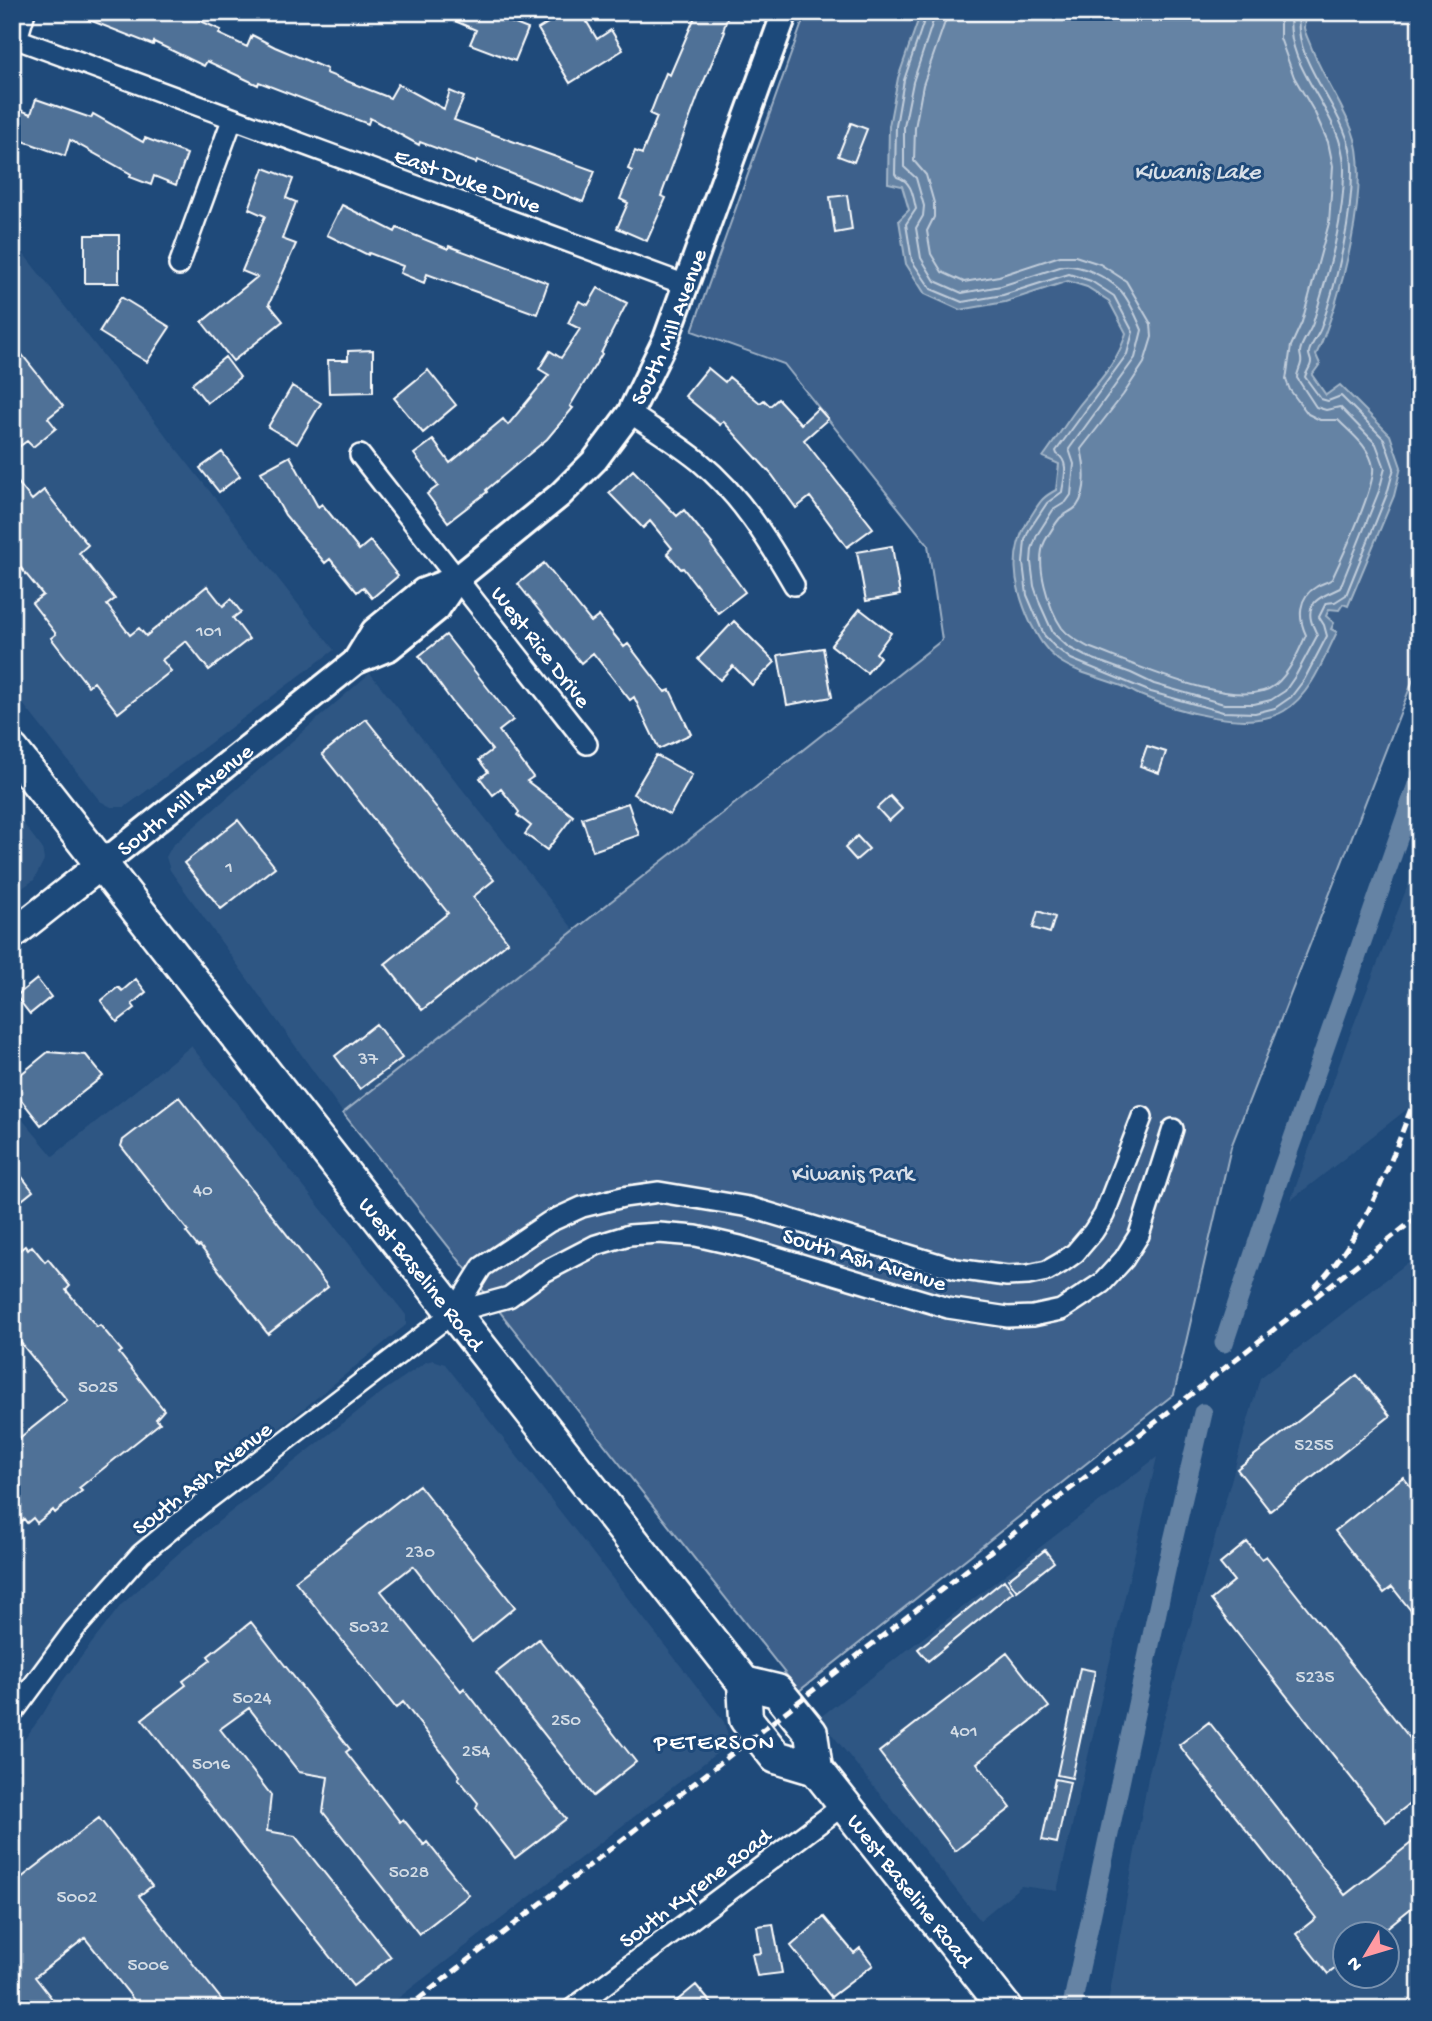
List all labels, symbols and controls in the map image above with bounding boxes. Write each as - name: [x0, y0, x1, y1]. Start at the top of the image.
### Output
- street label: East Duke Drive: [390, 143, 545, 222]
- water label: Kiwanis Lake: [1134, 159, 1262, 188]
- street label: South Mill Avenue: [626, 245, 715, 410]
- street label: West Rice Drive: [483, 582, 596, 715]
- house number: 101: [195, 621, 222, 644]
- street label: South Mill Avenue: [113, 738, 261, 864]
- house number: 1: [224, 857, 233, 880]
- house number: 37: [357, 1049, 379, 1072]
- park label: Kiwanis Park: [792, 1162, 917, 1189]
- house number: 40: [193, 1180, 213, 1203]
- street label: West Baseline Road: [351, 1193, 489, 1359]
- street label: South Ash Avenue: [779, 1224, 950, 1299]
- house number: 5025: [78, 1377, 118, 1400]
- street label: South Ash Avenue: [128, 1416, 279, 1543]
- house number: 5255: [1294, 1435, 1334, 1458]
- house number: 230: [405, 1542, 435, 1565]
- house number: 5032: [349, 1617, 389, 1640]
- house number: 5235: [1295, 1667, 1335, 1690]
- house number: 5024: [232, 1688, 272, 1711]
- house number: 250: [551, 1710, 581, 1733]
- house number: 401: [950, 1721, 978, 1744]
- district label: PETERSON: [653, 1730, 776, 1759]
- house number: 254: [462, 1741, 490, 1764]
- house number: 5016: [192, 1754, 230, 1777]
- street label: West Baseline Road: [840, 1809, 979, 1975]
- street label: South Kyrene Road: [615, 1823, 779, 1956]
- house number: 5028: [389, 1862, 429, 1885]
- house number: 5002: [57, 1887, 97, 1910]
- north arrow: [1330, 1920, 1400, 1990]
- text: N: [1342, 1951, 1368, 1975]
- house number: 5006: [127, 1955, 169, 1978]

